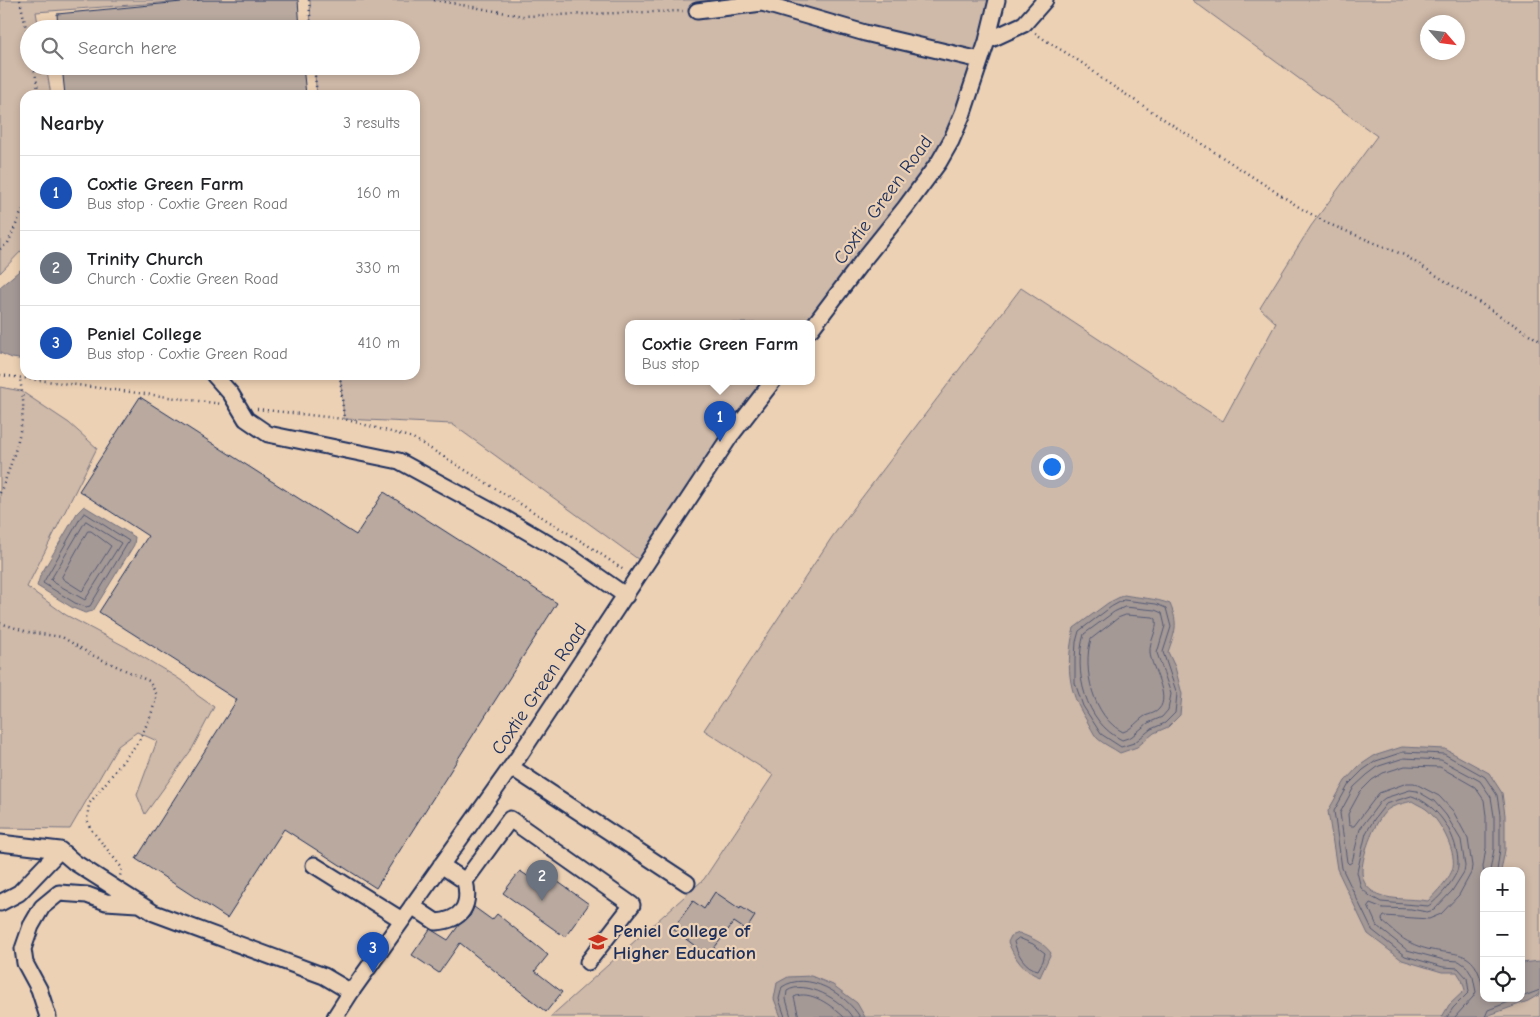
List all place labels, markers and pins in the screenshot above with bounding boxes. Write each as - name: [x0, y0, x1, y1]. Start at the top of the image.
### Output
- pin: 1: [704, 401, 736, 442]
- pin: 2: [526, 860, 558, 901]
- place label: Peniel College of Higher Education: [613, 920, 756, 964]
- school or university icon: Peniel College of Higher Education: [587, 931, 609, 953]
- pin: 3: [357, 932, 389, 973]

